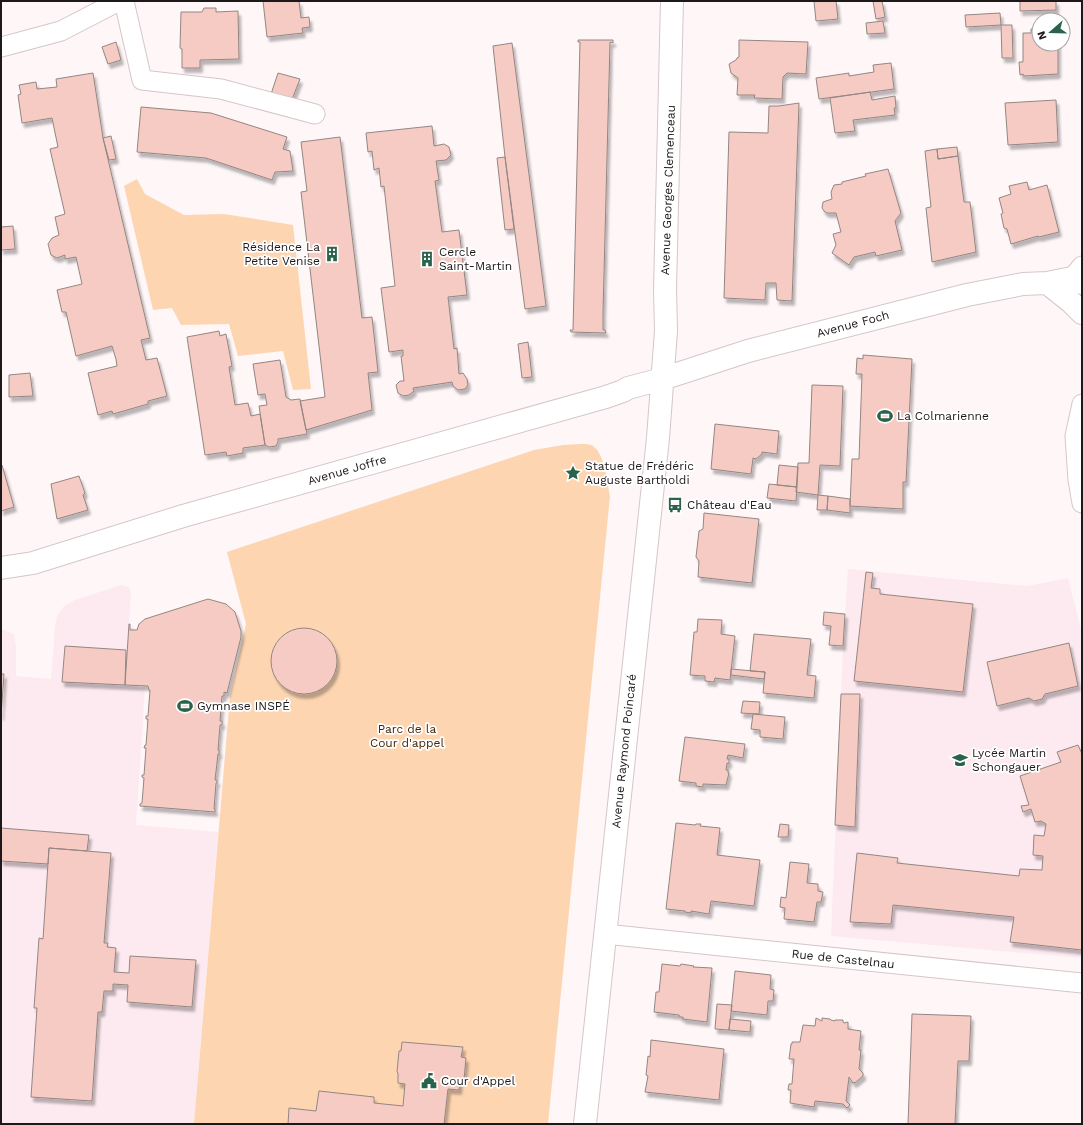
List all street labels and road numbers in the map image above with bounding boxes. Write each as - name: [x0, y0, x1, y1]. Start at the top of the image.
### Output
- street label: Avenue Georges Clemenceau: [658, 105, 678, 275]
- street label: Avenue Foch: [815, 308, 891, 340]
- street label: Avenue Joffre: [306, 452, 388, 488]
- street label: Avenue Raymond Poincaré: [609, 673, 639, 829]
- street label: Rue de Castelnau: [791, 947, 895, 971]

